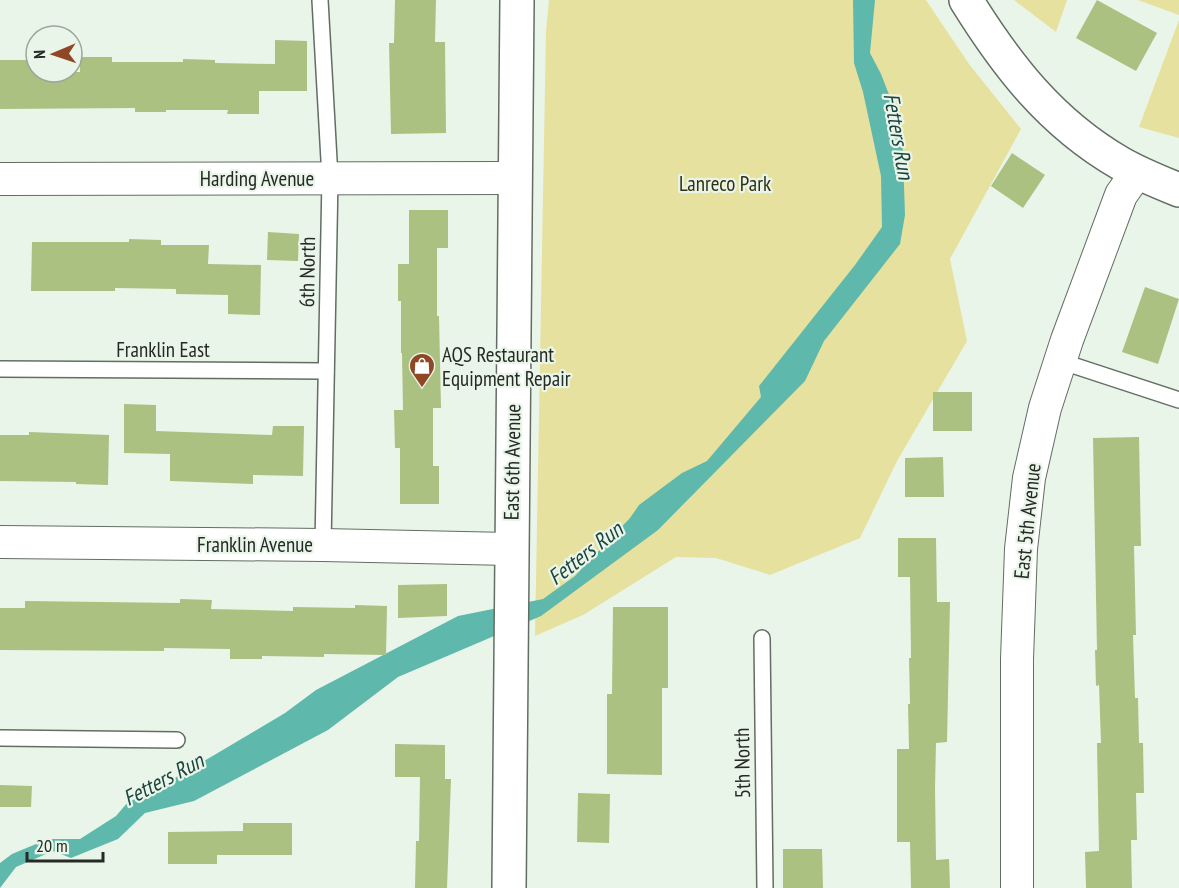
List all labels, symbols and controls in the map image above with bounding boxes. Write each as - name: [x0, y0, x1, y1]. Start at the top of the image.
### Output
- north arrow: [24, 24, 84, 84]
- text: N: [29, 50, 49, 59]
- water label: Fetters Run: [878, 91, 921, 183]
- street label: Harding Avenue: [200, 165, 314, 192]
- park label: Lanreco Park: [679, 170, 771, 197]
- street label: 6th North: [293, 236, 321, 308]
- street label: Franklin East: [116, 336, 210, 363]
- place label: AQS Restaurant Equipment Repair: [442, 341, 571, 392]
- shop icon: AQS Restaurant Equipment Repair: [407, 351, 437, 389]
- street label: East 6th Avenue: [497, 404, 527, 520]
- street label: East 5th Avenue: [1008, 462, 1046, 580]
- water label: Fetters Run: [542, 514, 629, 591]
- street label: Franklin Avenue: [197, 531, 313, 558]
- street label: 5th North: [728, 727, 756, 799]
- water label: Fetters Run: [118, 746, 209, 812]
- scale bar: [27, 825, 104, 863]
- text: 20 m: [36, 834, 68, 857]

